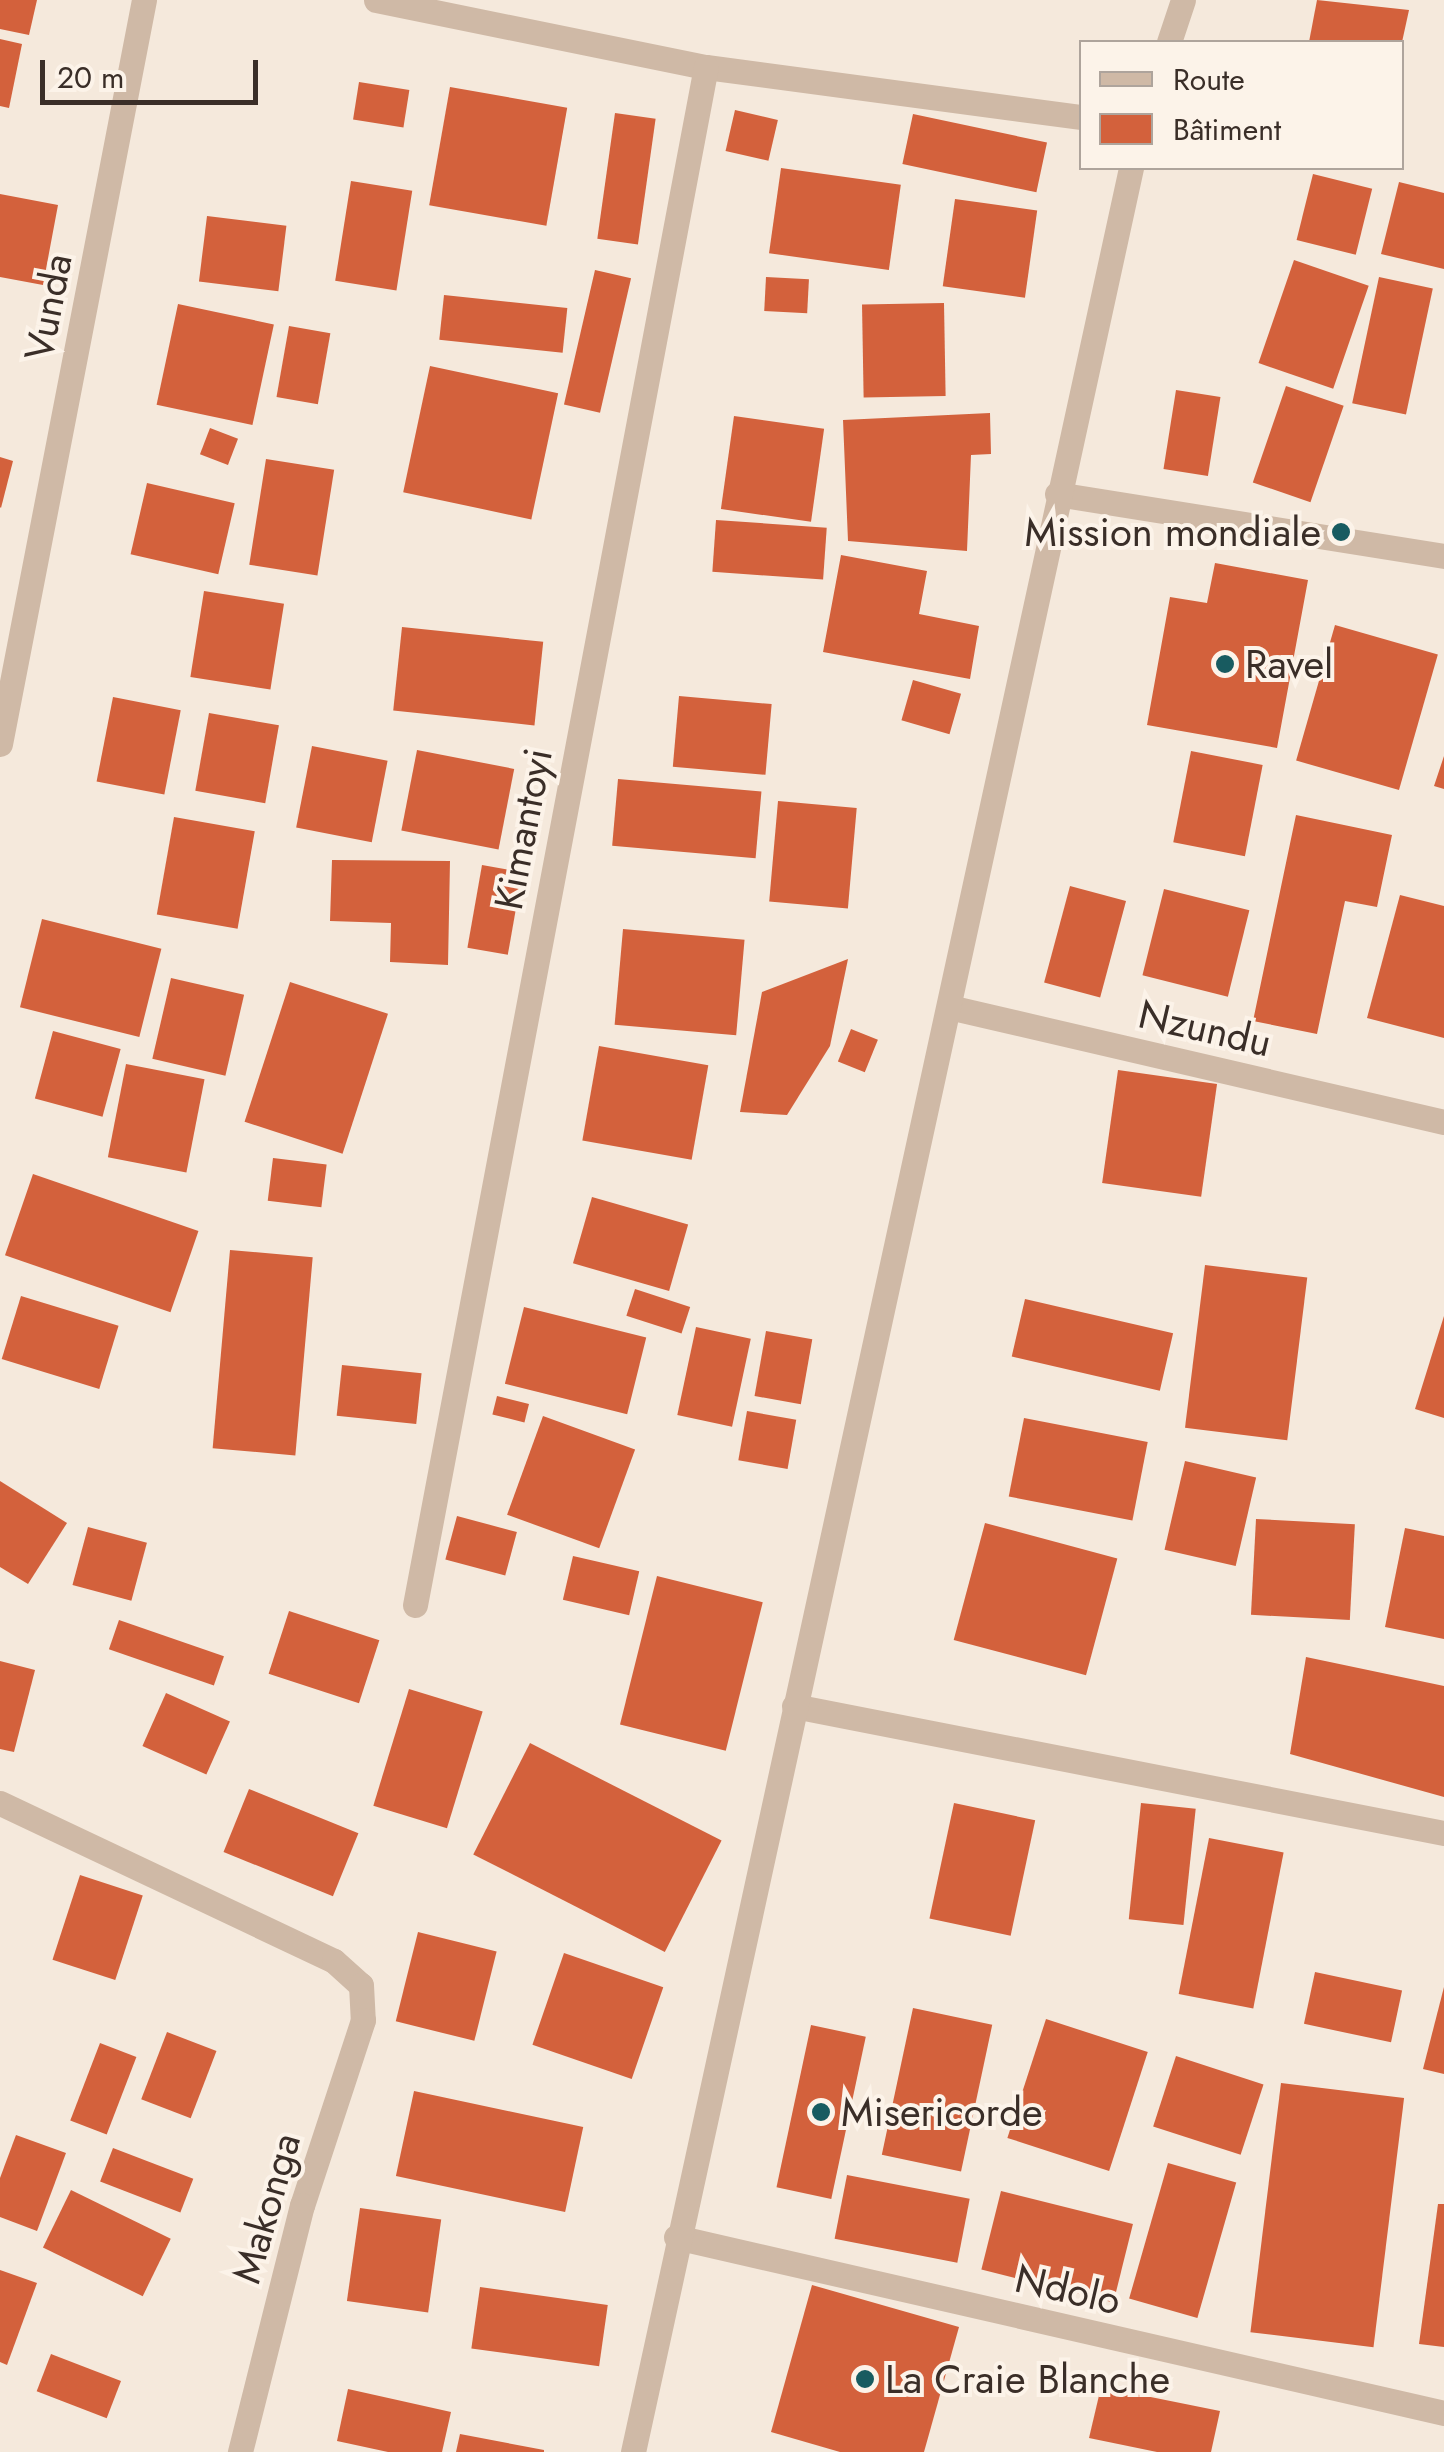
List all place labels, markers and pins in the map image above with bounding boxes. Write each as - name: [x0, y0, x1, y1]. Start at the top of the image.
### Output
- place label: Mission mondiale: [1024, 508, 1321, 556]
- marker: Mission mondiale: [1330, 521, 1352, 543]
- place label: Ravel: [1245, 640, 1333, 688]
- marker: Ravel: [1214, 653, 1236, 675]
- place label: Misericorde: [841, 2088, 1043, 2136]
- marker: Misericorde: [810, 2101, 832, 2123]
- place label: La Craie Blanche: [885, 2355, 1170, 2403]
- marker: La Craie Blanche: [854, 2368, 876, 2390]

